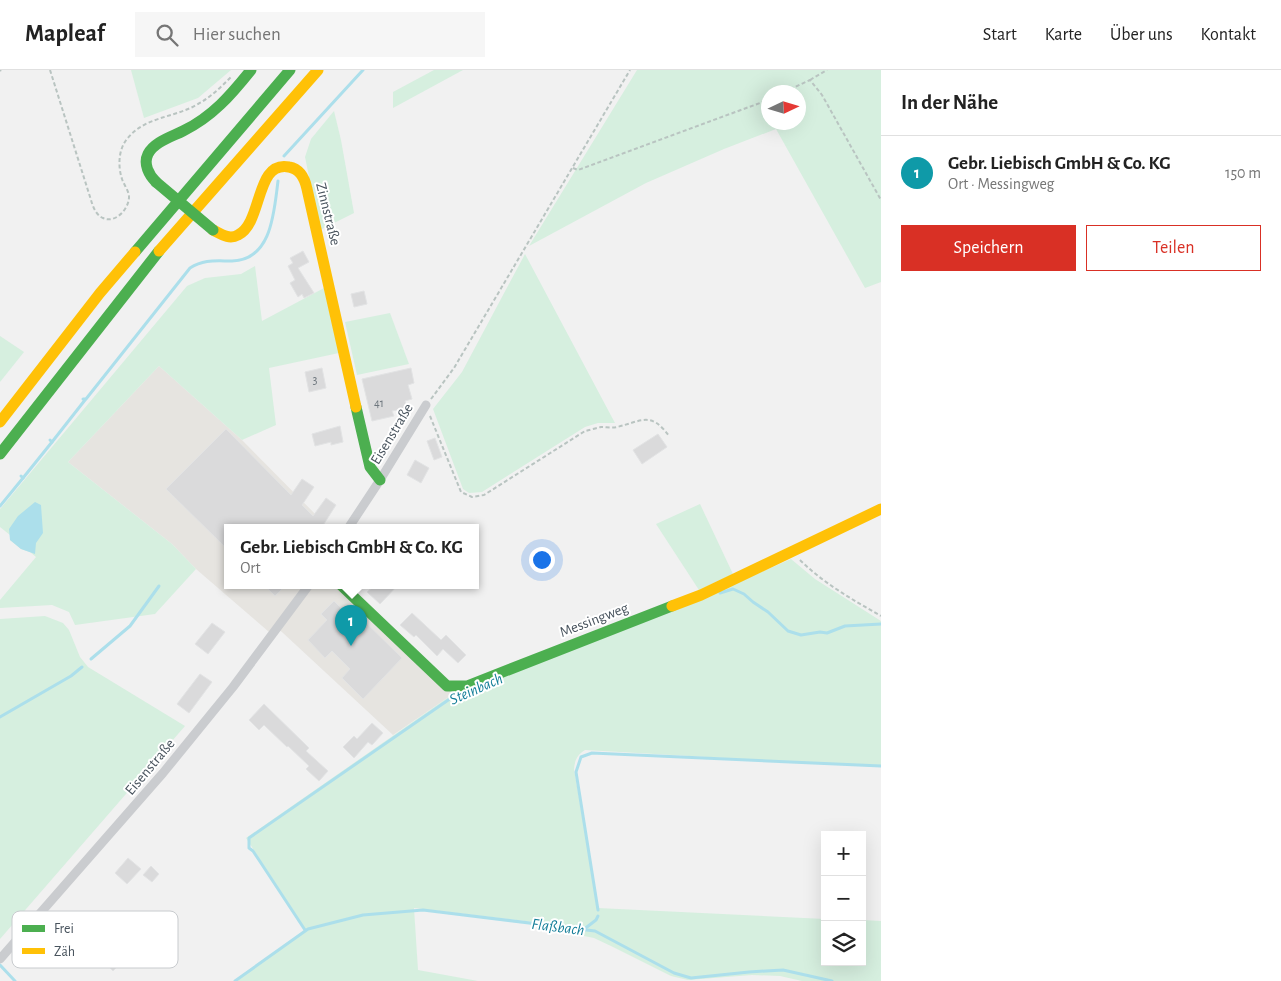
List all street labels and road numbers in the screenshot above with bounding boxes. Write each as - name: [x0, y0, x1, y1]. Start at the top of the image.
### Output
- street label: Zinnstraße: [313, 181, 343, 247]
- street label: Eisenstraße: [368, 401, 416, 467]
- street label: Messingweg: [558, 600, 631, 640]
- street label: Eisenstraße: [122, 736, 178, 798]

